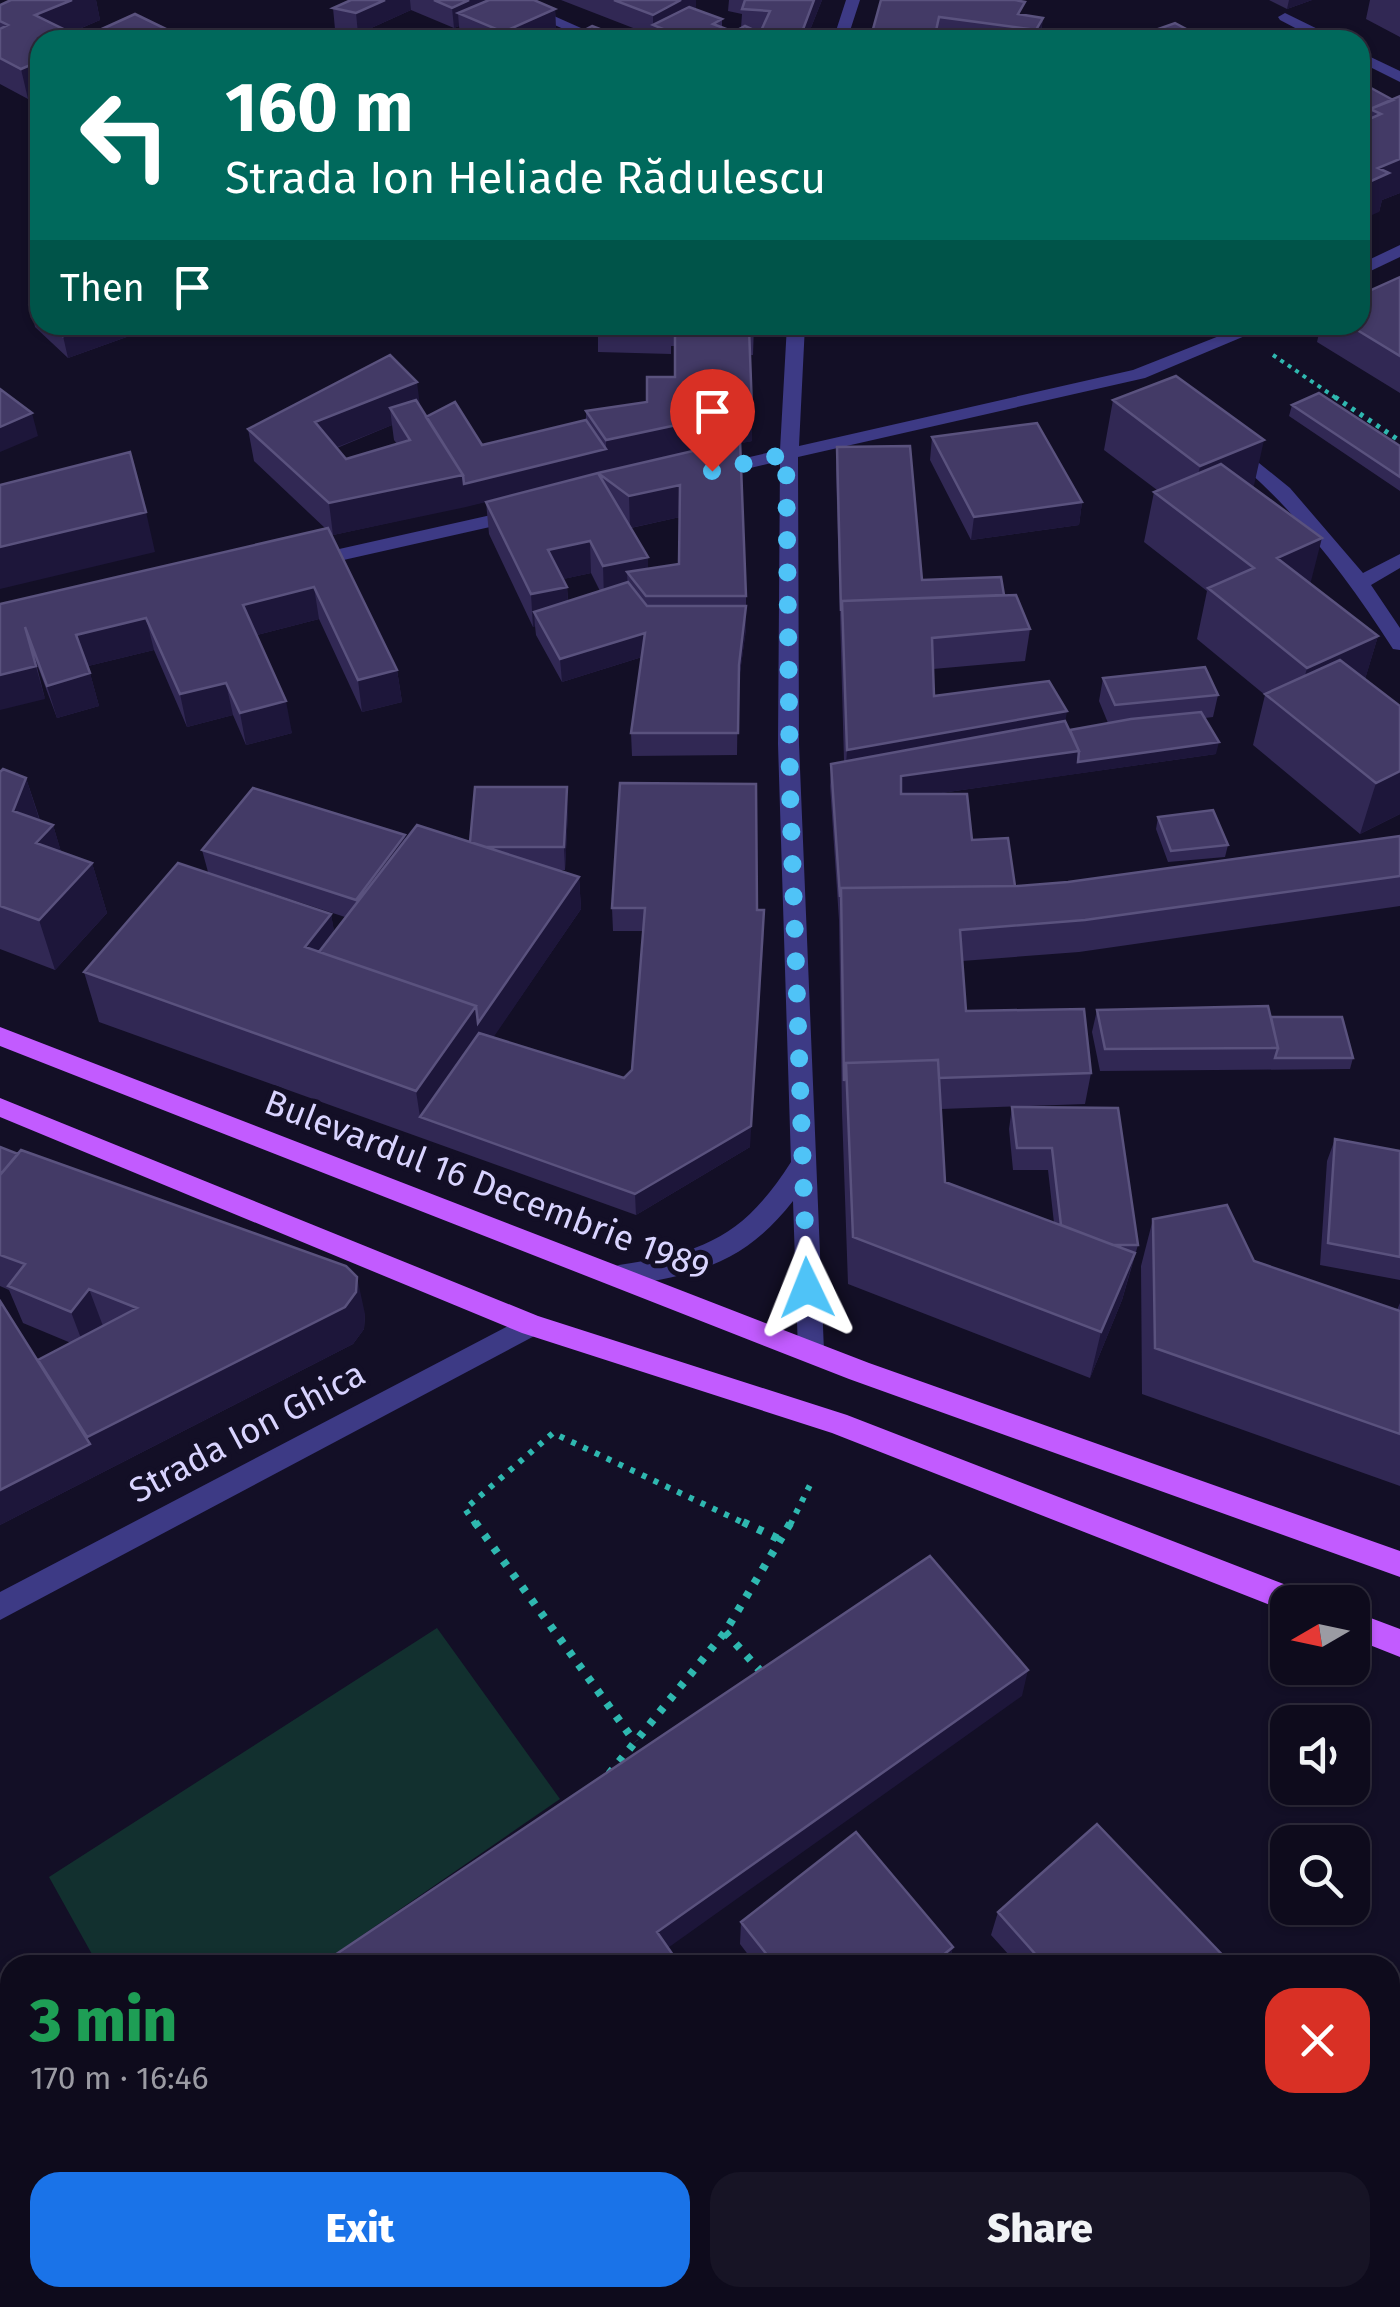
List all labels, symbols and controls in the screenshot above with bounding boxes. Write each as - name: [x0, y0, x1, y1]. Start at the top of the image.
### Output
- text: 160 m: [225, 66, 414, 150]
- icon: left: [60, 70, 190, 200]
- text: Strada Ion Heliade Rădulescu: [225, 151, 826, 205]
- icon: arrive: [165, 260, 220, 315]
- text: Then: [60, 265, 145, 311]
- pin: [670, 369, 755, 472]
- icon: arrive: [685, 384, 740, 439]
- street label: Bulevardul 16 Decembrie 1989: [259, 1081, 715, 1289]
- position arrow: [755, 1236, 859, 1340]
- street label: Strada Ion Ghica: [122, 1352, 372, 1512]
- north arrow: [1270, 1585, 1370, 1685]
- map controls: [1270, 1585, 1370, 1925]
- button: sound: [1270, 1705, 1370, 1805]
- button: search: [1270, 1825, 1370, 1925]
- text: 3 min: [30, 1985, 177, 2057]
- button: close: [1265, 1988, 1370, 2093]
- text: 170 m · 16:46: [30, 2059, 209, 2097]
- button: Exit: [30, 2172, 690, 2287]
- button: Share: [710, 2172, 1370, 2287]

